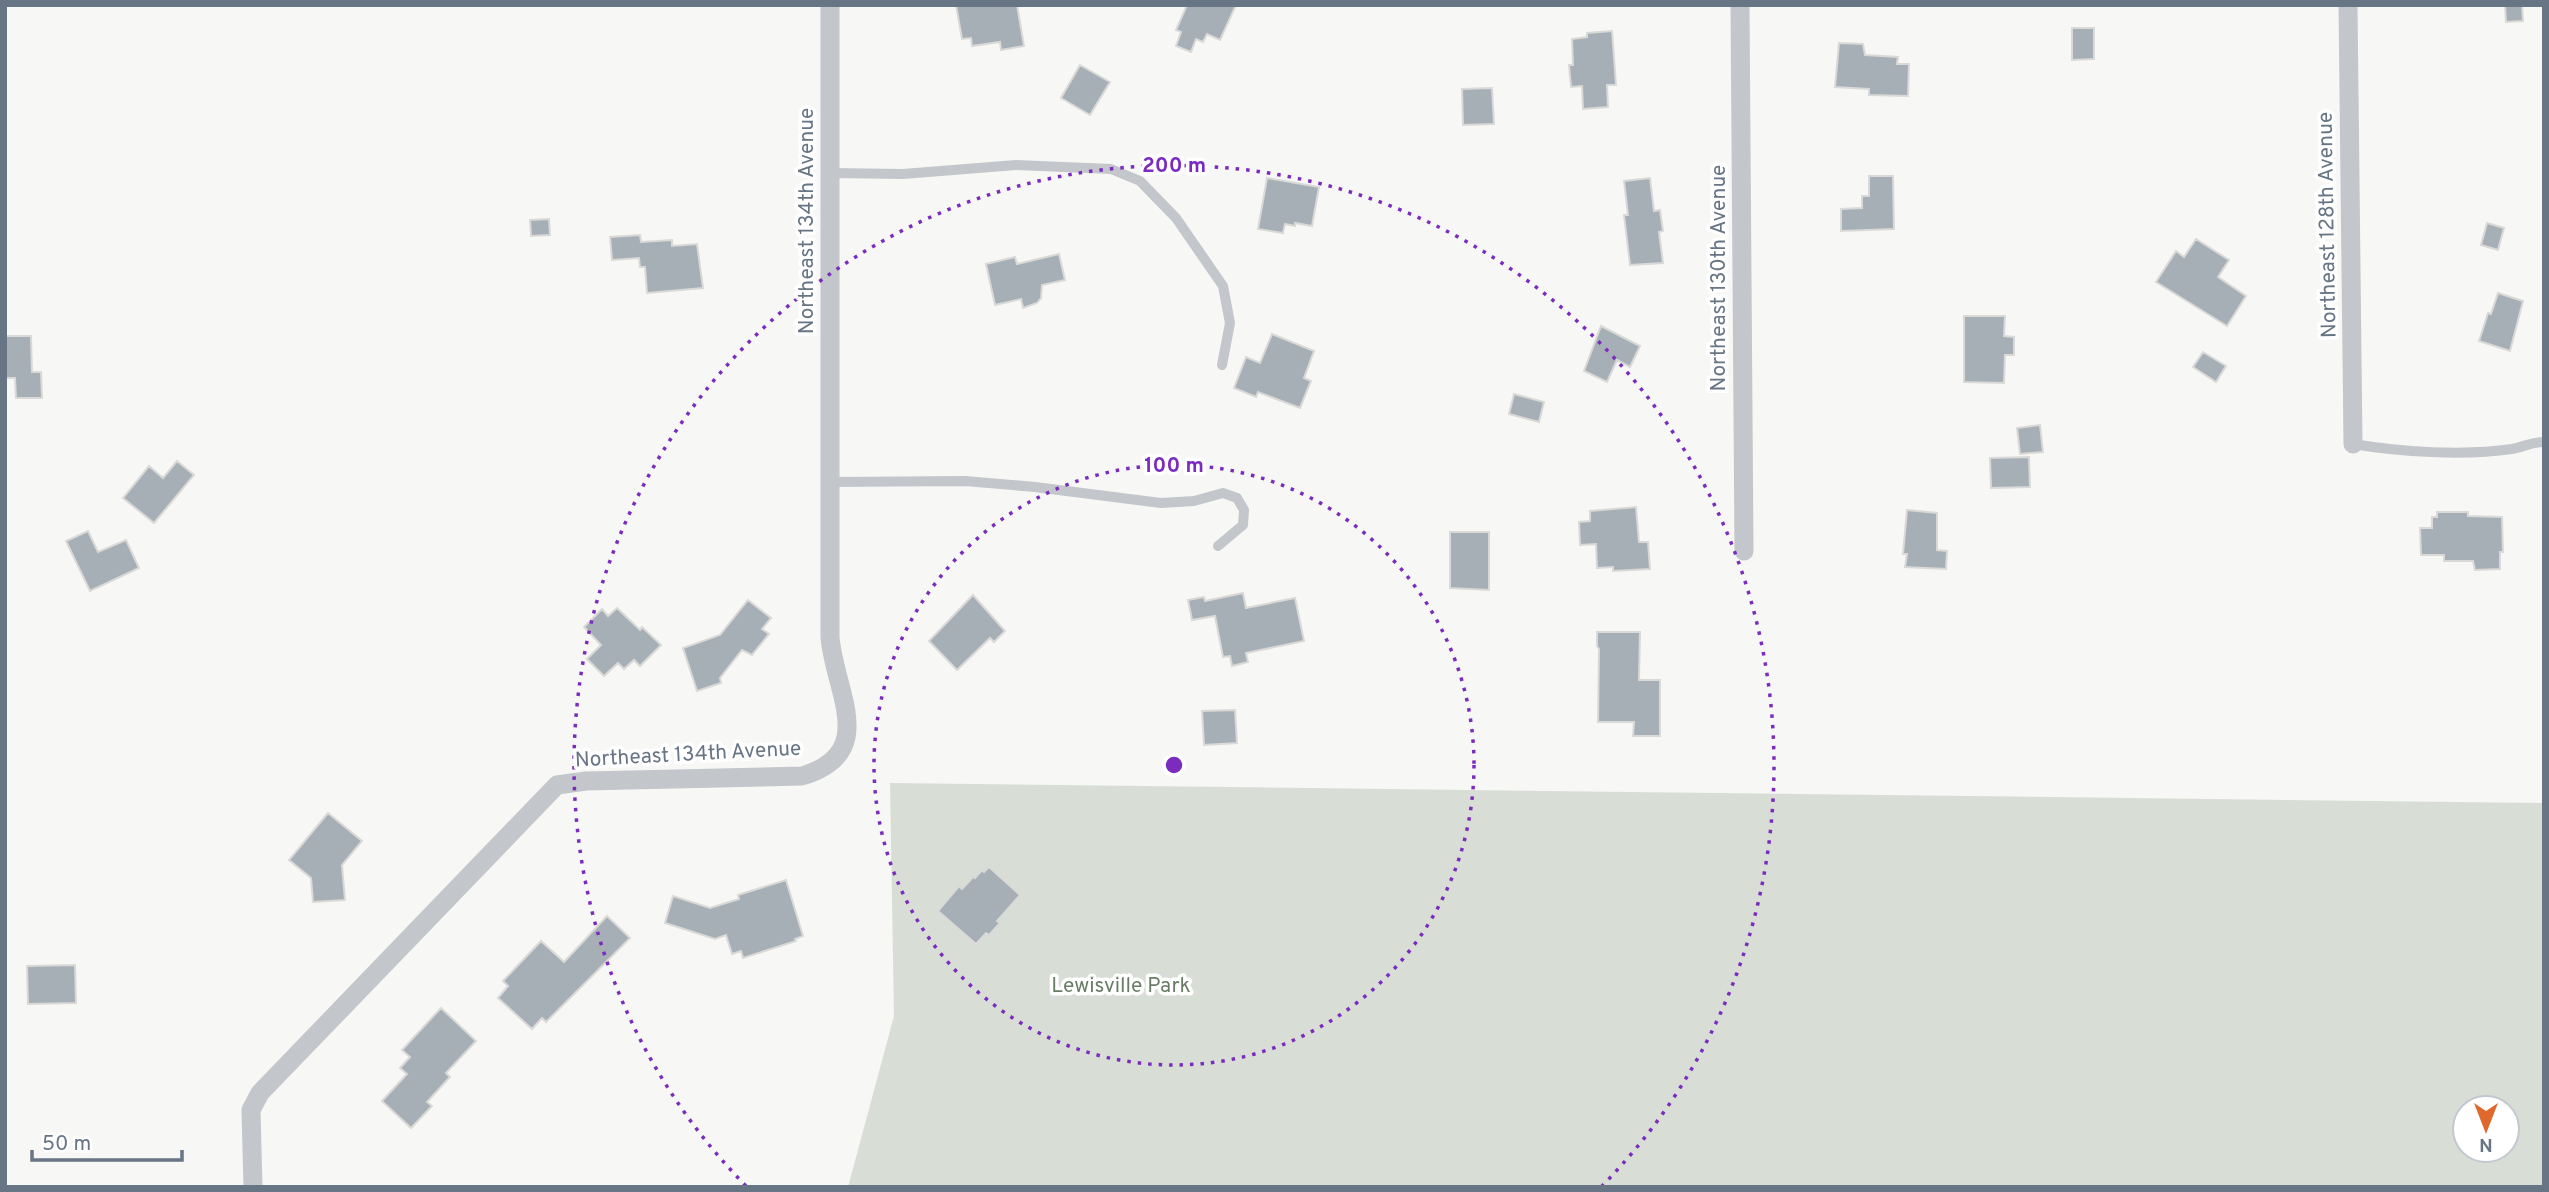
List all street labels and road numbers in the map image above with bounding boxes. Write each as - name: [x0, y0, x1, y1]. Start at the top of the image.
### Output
- street label: Northeast 134th Avenue: [794, 108, 821, 334]
- street label: Northeast 128th Avenue: [2313, 112, 2343, 338]
- street label: Northeast 130th Avenue: [1706, 165, 1733, 391]
- street label: Northeast 134th Avenue: [574, 736, 802, 774]

